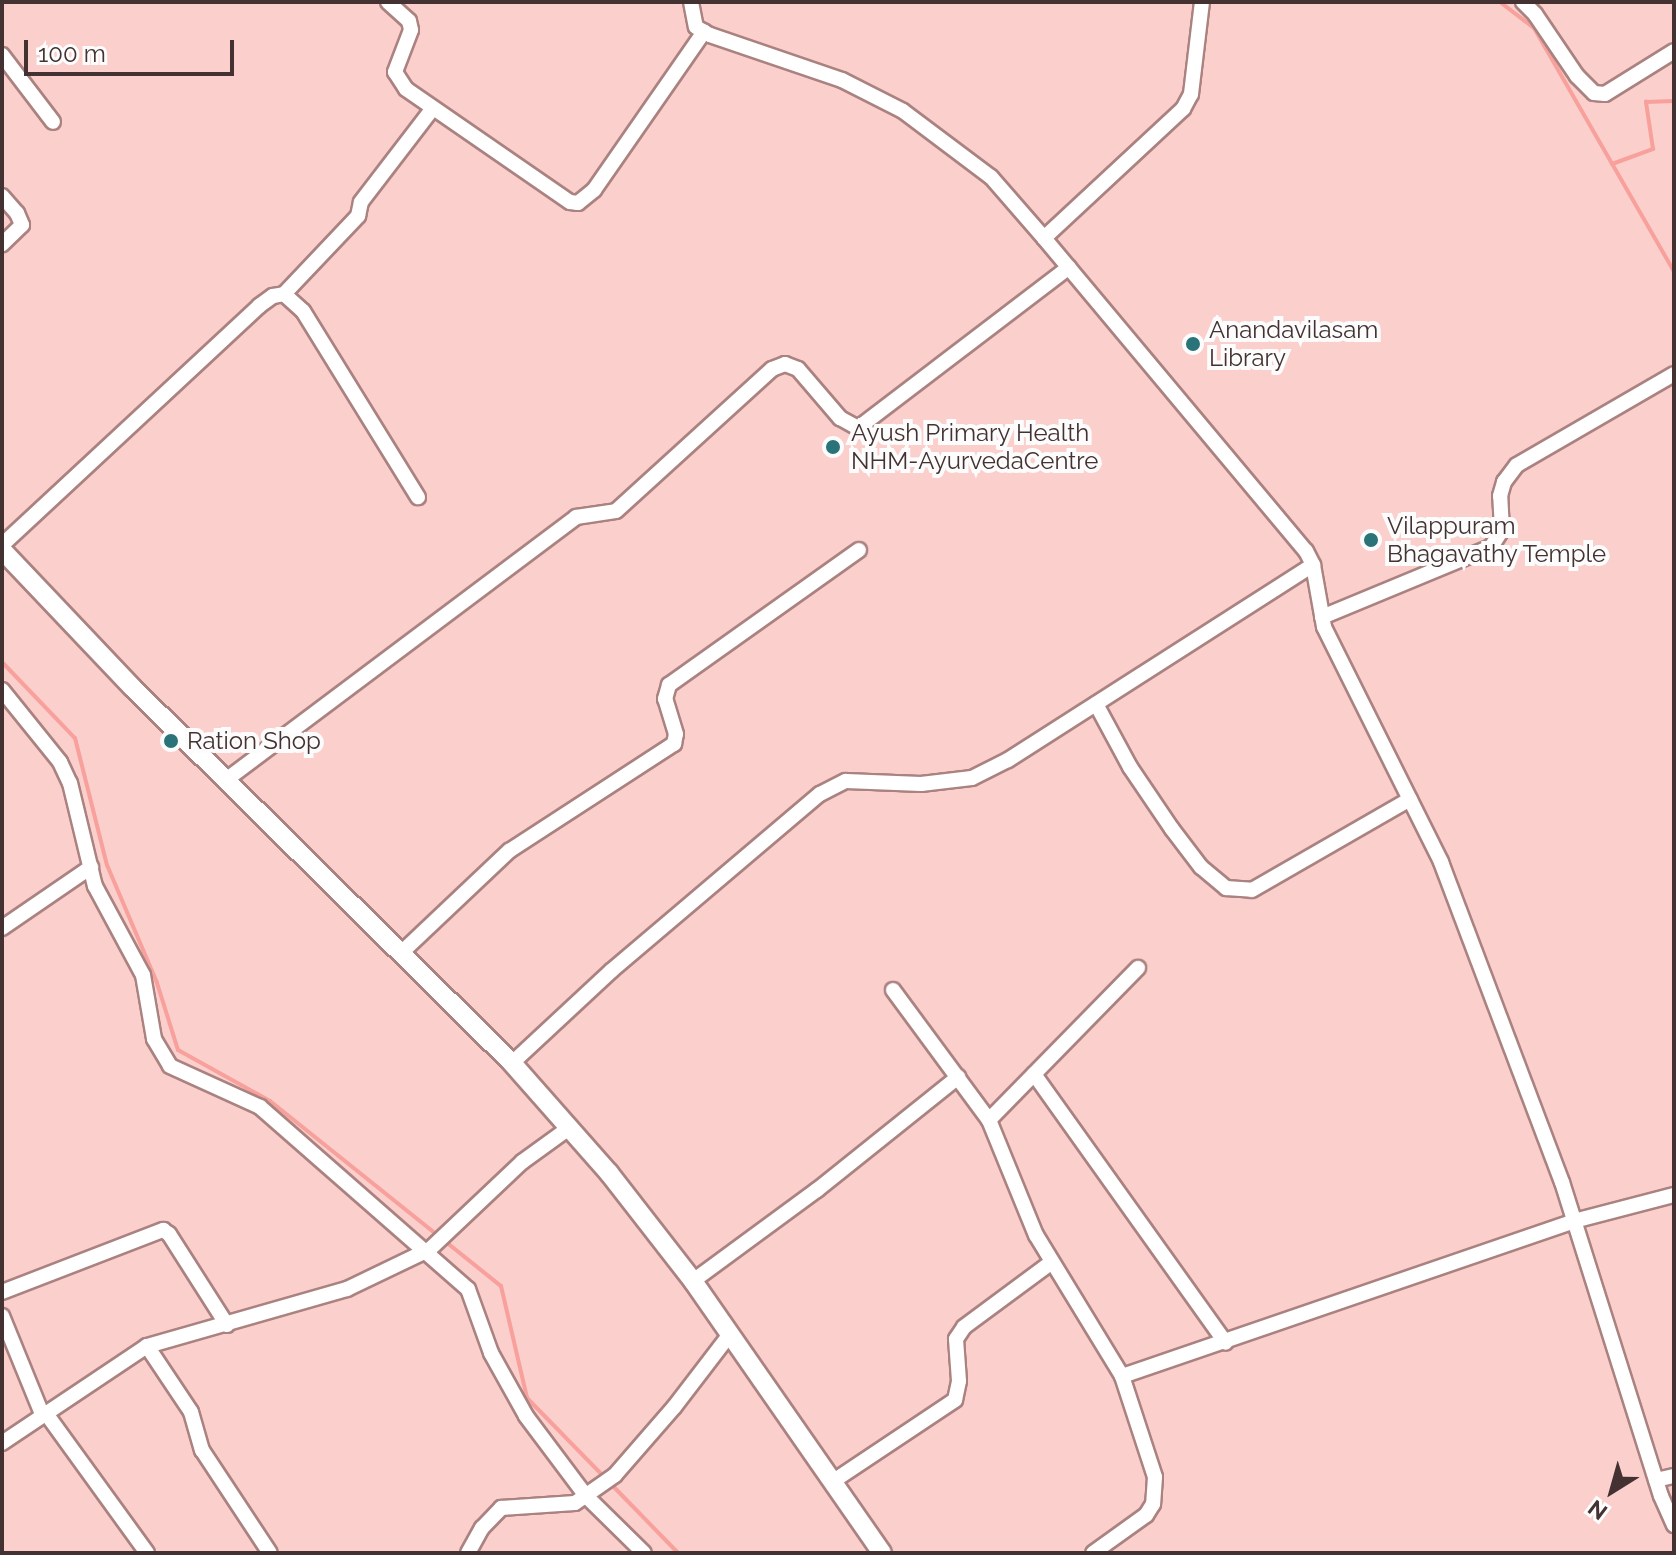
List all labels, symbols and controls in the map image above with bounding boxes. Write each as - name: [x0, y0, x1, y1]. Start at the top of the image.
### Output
- scale bar: [28, 24, 238, 74]
- text: 100 m: [38, 39, 106, 68]
- place label: Anandavilasam Library: [1209, 316, 1378, 372]
- marker: Anandavilasam Library: [1184, 335, 1202, 353]
- place label: Ayush Primary Health NHM-AyurvedaCentre: [851, 419, 1098, 475]
- marker: Ayush Primary Health NHM-AyurvedaCentre: [822, 436, 844, 458]
- place label: Vilappuram Bhagavathy Temple: [1387, 512, 1607, 568]
- marker: Vilappuram Bhagavathy Temple: [1362, 531, 1380, 549]
- place label: Ration Shop: [187, 727, 321, 755]
- marker: Ration Shop: [162, 732, 180, 750]
- north arrow: [1572, 1451, 1652, 1531]
- text: N: [1583, 1495, 1612, 1526]

